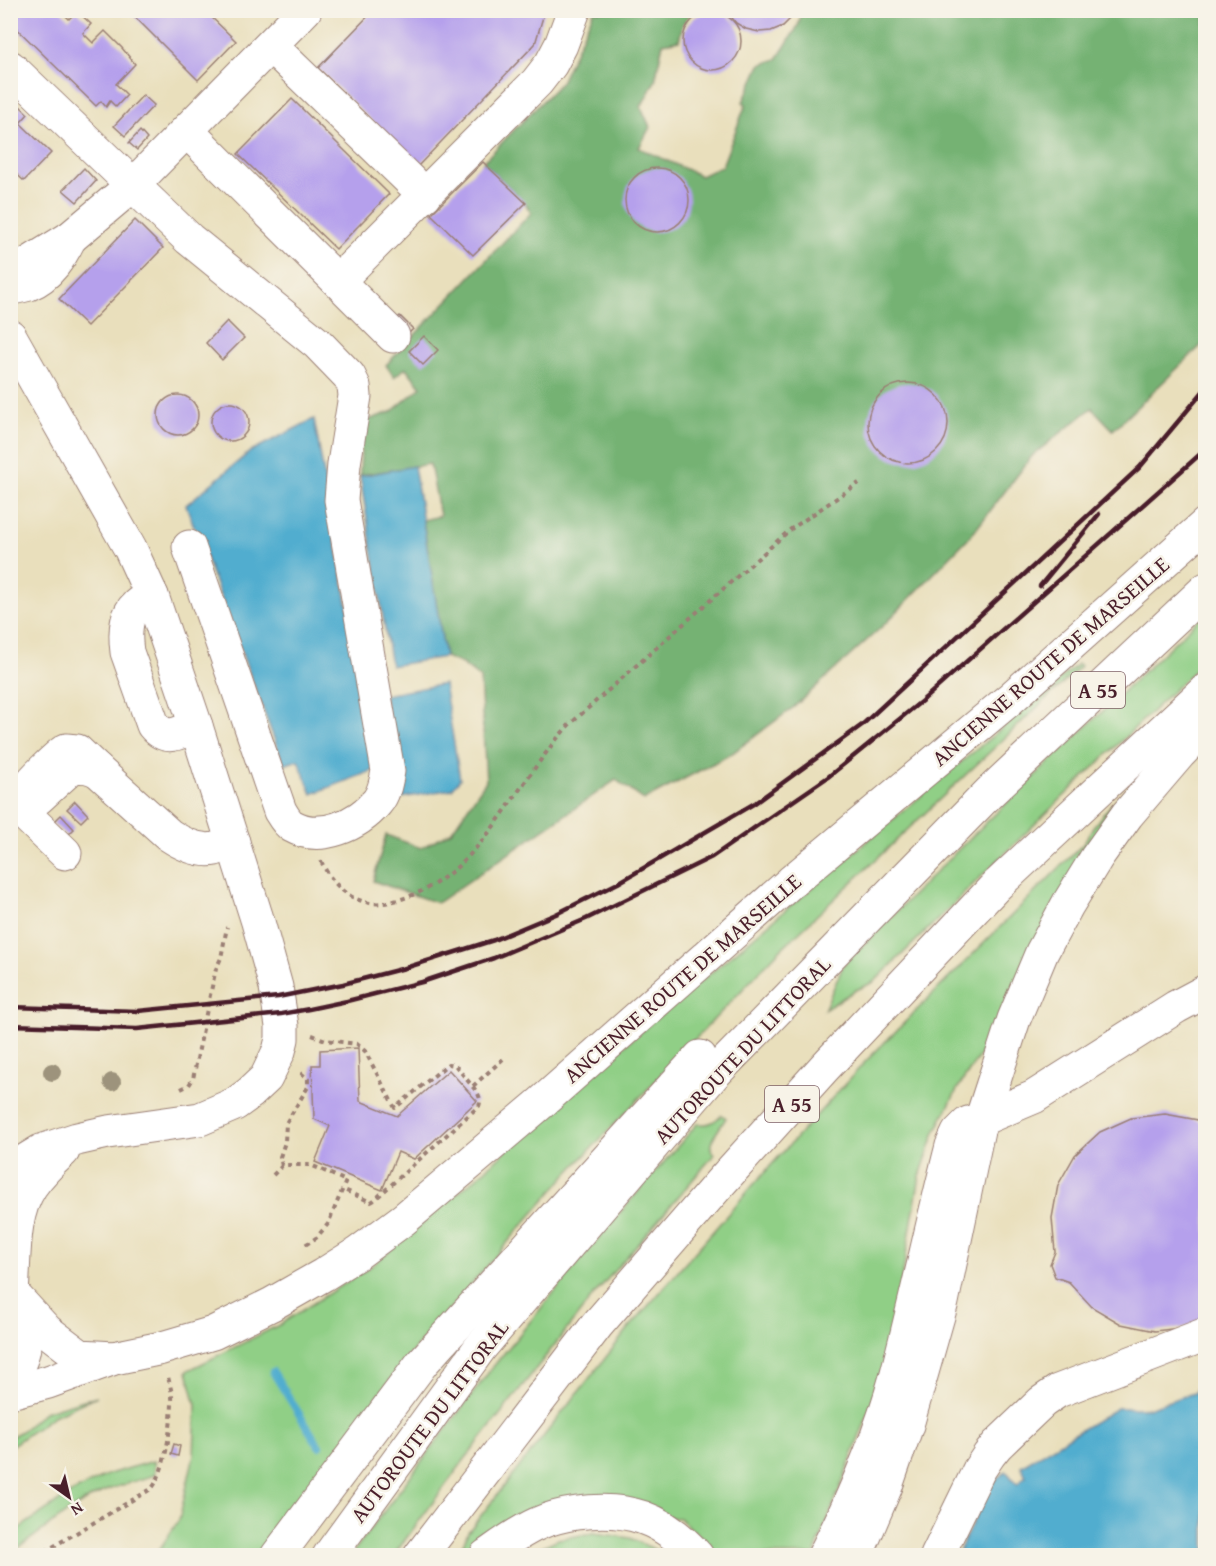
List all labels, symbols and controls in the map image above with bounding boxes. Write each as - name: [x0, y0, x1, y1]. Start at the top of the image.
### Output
- street label: ANCIENNE ROUTE DE MARSEILLE: [924, 549, 1176, 773]
- road number: A 55: [1071, 672, 1125, 708]
- street label: ANCIENNE ROUTE DE MARSEILLE: [556, 866, 808, 1090]
- street label: AUTOROUTE DU LITTORAL: [646, 949, 838, 1151]
- road number: A 55: [765, 1086, 819, 1122]
- street label: AUTOROUTE DU LITTORAL: [342, 1313, 516, 1529]
- north arrow: [39, 1467, 99, 1527]
- text: N: [66, 1496, 89, 1523]

